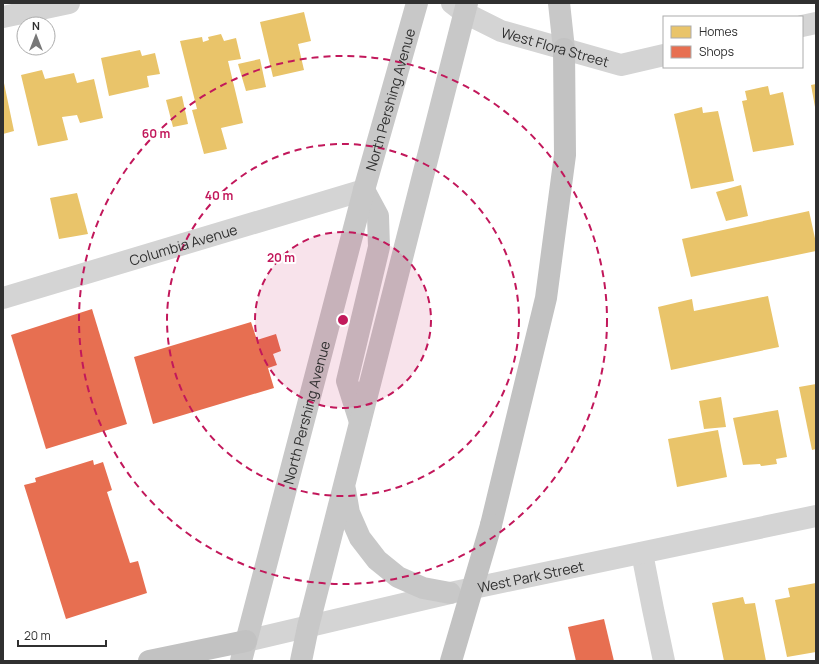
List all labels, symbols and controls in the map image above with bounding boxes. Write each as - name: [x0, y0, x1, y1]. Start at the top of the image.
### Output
- north arrow: [16, 16, 56, 56]
- legend: [663, 16, 803, 68]
- text: N: [32, 18, 40, 33]
- street label: West Flora Street: [499, 22, 612, 71]
- text: Homes: [699, 23, 738, 40]
- street label: North Pershing Avenue: [360, 26, 419, 173]
- text: Shops: [699, 43, 734, 60]
- text: 60 m: [142, 125, 170, 142]
- text: 40 m: [205, 187, 233, 204]
- street label: Columbia Avenue: [127, 219, 239, 269]
- text: 20 m: [267, 249, 295, 266]
- centre of rings: [336, 313, 350, 327]
- street label: North Pershing Avenue: [278, 339, 334, 486]
- street label: West Park Street: [476, 556, 586, 596]
- scale bar: [18, 622, 106, 648]
- text: 20 m: [24, 627, 51, 644]

